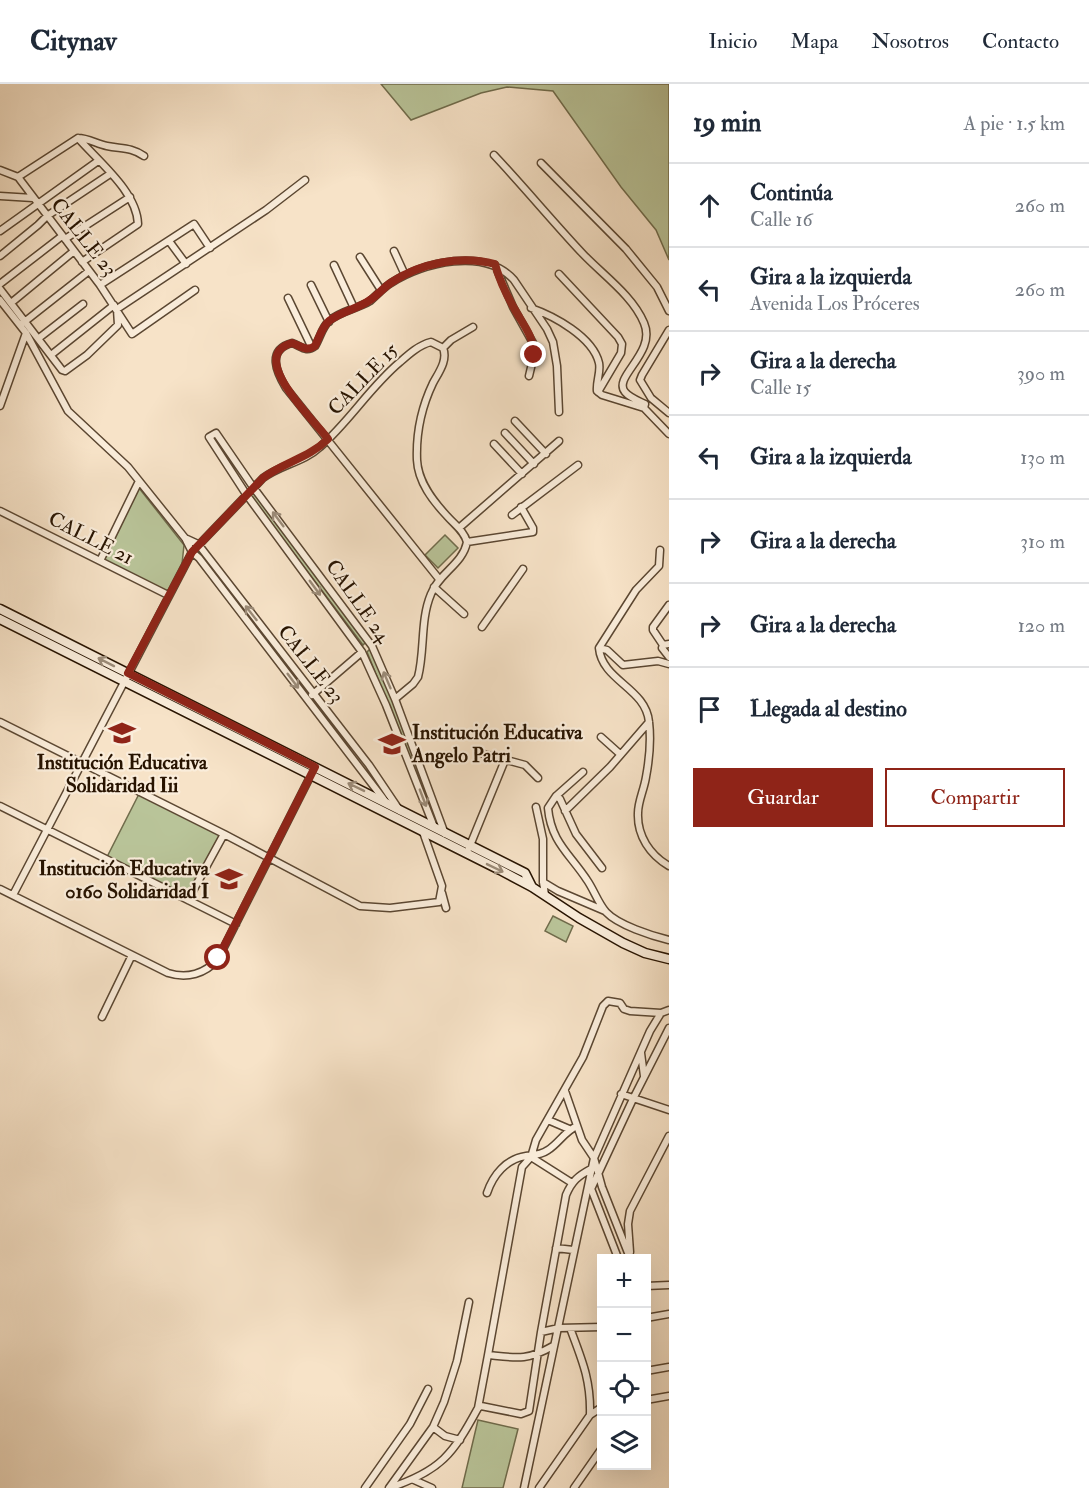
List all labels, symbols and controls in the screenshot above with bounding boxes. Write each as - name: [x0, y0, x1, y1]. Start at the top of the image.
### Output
- text: Citynav: [30, 24, 117, 59]
- text: Inicio: [708, 28, 757, 55]
- text: Mapa: [790, 28, 838, 55]
- text: Nosotros: [871, 28, 949, 55]
- text: Contacto: [982, 28, 1059, 55]
- text: 19 min: [693, 107, 761, 139]
- text: A pie · 1.5 km: [963, 111, 1065, 136]
- text: Continúa: [750, 179, 833, 207]
- icon: ahead: [693, 189, 726, 222]
- street label: CALLE 23: [46, 193, 122, 281]
- text: 260 m: [1015, 193, 1065, 218]
- text: Calle 16: [750, 207, 813, 232]
- text: Gira a la izquierda: [750, 263, 911, 291]
- icon: left: [693, 273, 726, 306]
- text: 260 m: [1015, 277, 1065, 302]
- text: Avenida Los Próceres: [750, 291, 920, 316]
- street label: CALLE 15: [322, 338, 404, 420]
- route end: [520, 341, 546, 367]
- text: Gira a la derecha: [750, 347, 896, 375]
- icon: right: [693, 357, 726, 390]
- text: 390 m: [1017, 361, 1065, 386]
- text: Calle 15: [750, 375, 811, 400]
- icon: left: [693, 441, 726, 474]
- text: Gira a la izquierda: [750, 443, 911, 471]
- text: 130 m: [1020, 445, 1065, 470]
- street label: CALLE 21: [44, 506, 138, 570]
- one-way arrow: [272, 512, 284, 528]
- icon: right: [693, 525, 726, 558]
- text: Gira a la derecha: [750, 527, 896, 555]
- text: 310 m: [1020, 529, 1065, 554]
- street label: CALLE 24: [320, 555, 396, 648]
- one-way arrow: [309, 580, 321, 596]
- one-way arrow: [244, 605, 257, 621]
- icon: right: [693, 609, 726, 642]
- text: Gira a la derecha: [750, 611, 896, 639]
- text: 120 m: [1018, 613, 1065, 638]
- street label: CALLE 23: [273, 620, 349, 708]
- one-way arrow: [97, 656, 115, 668]
- one-way arrow: [381, 671, 392, 690]
- one-way arrow: [286, 672, 299, 688]
- icon: arrive: [693, 693, 726, 726]
- text: Llegada al destino: [750, 695, 907, 723]
- school or university icon: Institución Educativa Solidaridad Iii: [107, 718, 137, 748]
- place label: Institución Educativa Angelo Patri: [411, 720, 583, 769]
- school or university icon: Institución Educativa Angelo Patri: [377, 729, 407, 759]
- place label: Institución Educativa Solidaridad Iii: [37, 750, 208, 798]
- button: Guardar: [693, 768, 873, 827]
- button: Compartir: [885, 768, 1065, 827]
- one-way arrow: [347, 781, 365, 793]
- one-way arrow: [418, 788, 429, 806]
- place label: Institución Educativa 0160 Solidaridad I: [38, 856, 210, 904]
- one-way arrow: [486, 863, 504, 875]
- school or university icon: Institución Educativa 0160 Solidaridad I: [214, 864, 244, 894]
- route start: [204, 944, 230, 970]
- map controls: [597, 1254, 651, 1470]
- button: +: [597, 1254, 651, 1308]
- button: −: [597, 1308, 651, 1362]
- button: locate: [597, 1362, 651, 1416]
- button: layers: [597, 1416, 651, 1470]

